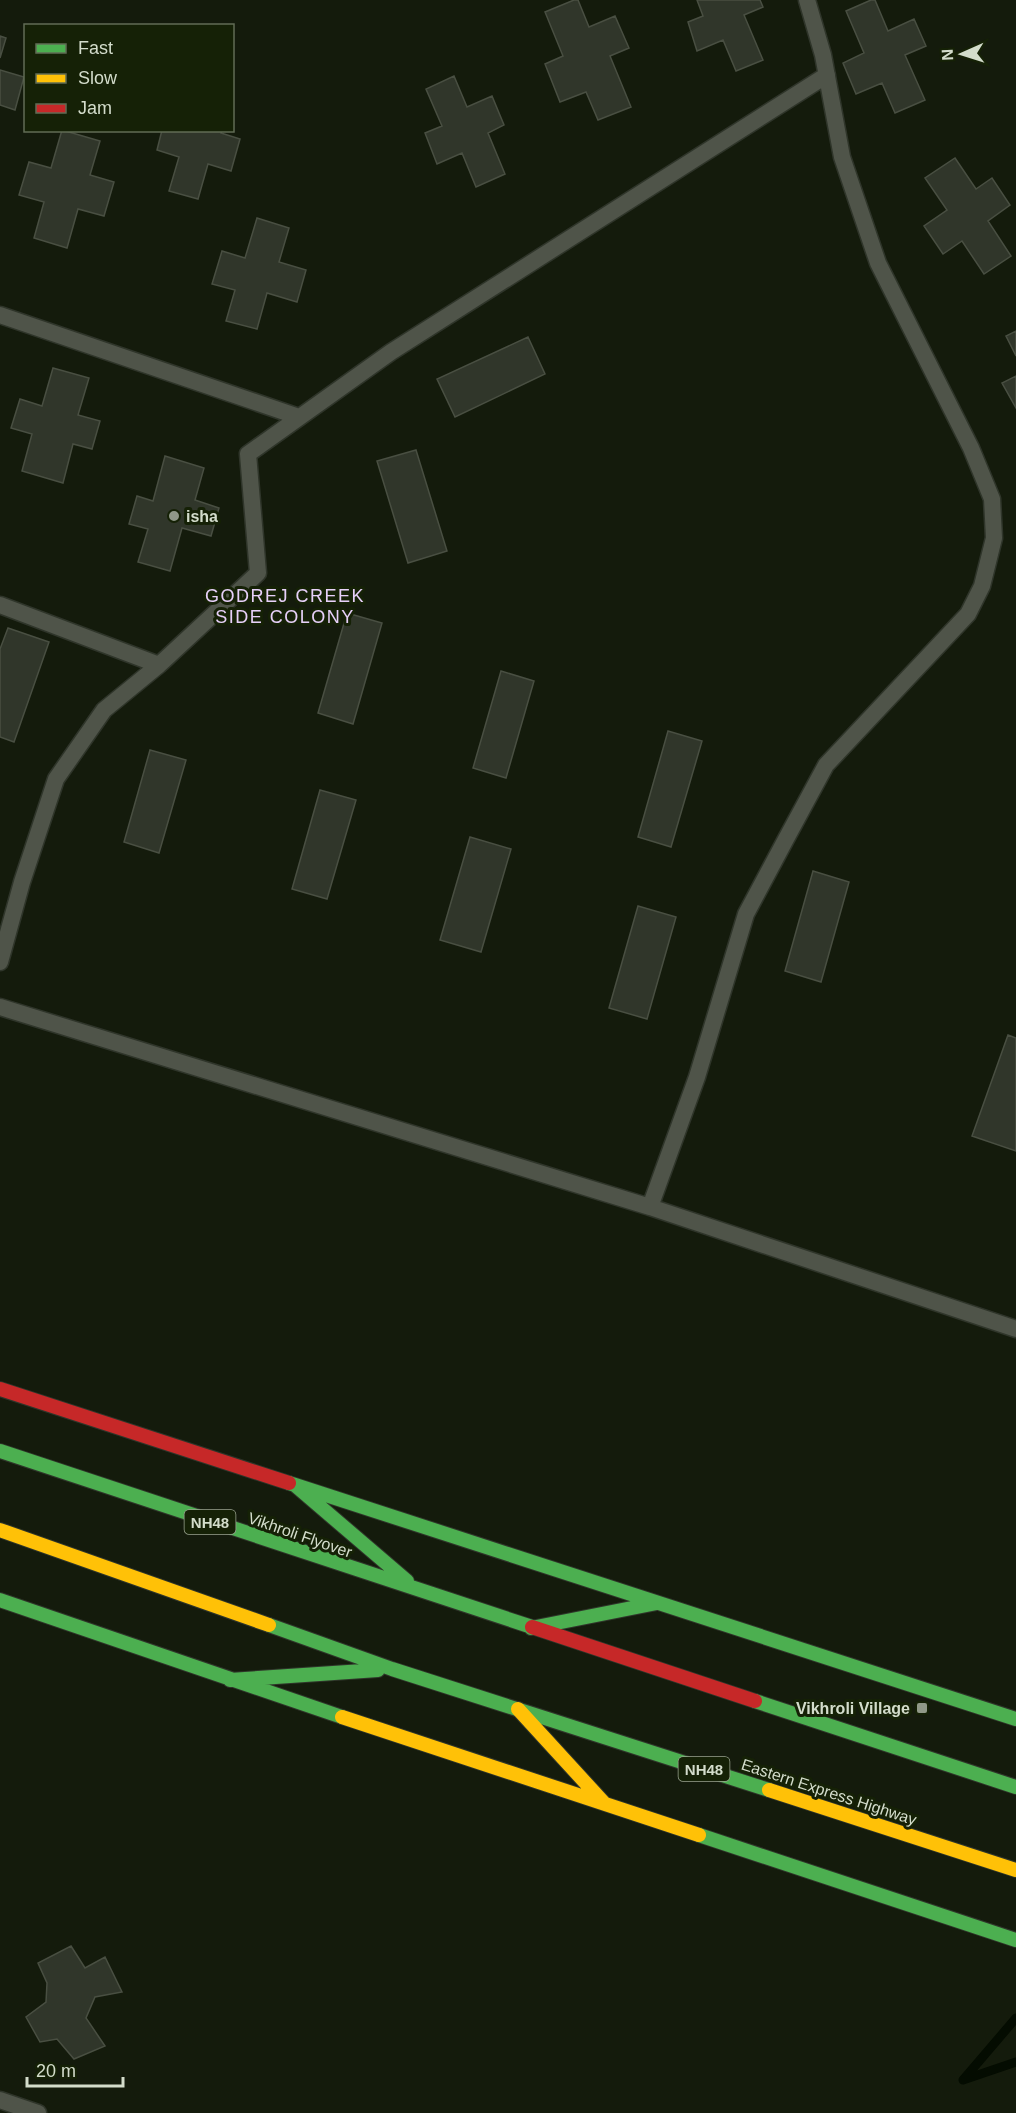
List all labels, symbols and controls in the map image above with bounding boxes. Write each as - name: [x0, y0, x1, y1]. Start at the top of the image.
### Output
- legend: [24, 24, 234, 132]
- north arrow: [932, 24, 992, 84]
- text: Fast: [78, 38, 113, 58]
- text: N: [939, 49, 956, 61]
- text: Slow: [78, 68, 118, 88]
- text: Jam: [78, 98, 112, 118]
- place label: isha: [186, 508, 218, 525]
- marker: isha: [167, 509, 181, 523]
- district label: GODREJ CREEK SIDE COLONY: [205, 586, 365, 627]
- street label: Vikhroli Flyover: [246, 1509, 355, 1561]
- road number: NH48: [184, 1510, 236, 1534]
- place label: Vikhroli Village: [796, 1700, 910, 1717]
- marker: Vikhroli Village: [915, 1701, 929, 1715]
- street label: Eastern Express Highway: [739, 1756, 919, 1828]
- road number: NH48: [678, 1757, 730, 1781]
- scale bar: [27, 2050, 123, 2088]
- text: 20 m: [36, 2061, 76, 2081]

